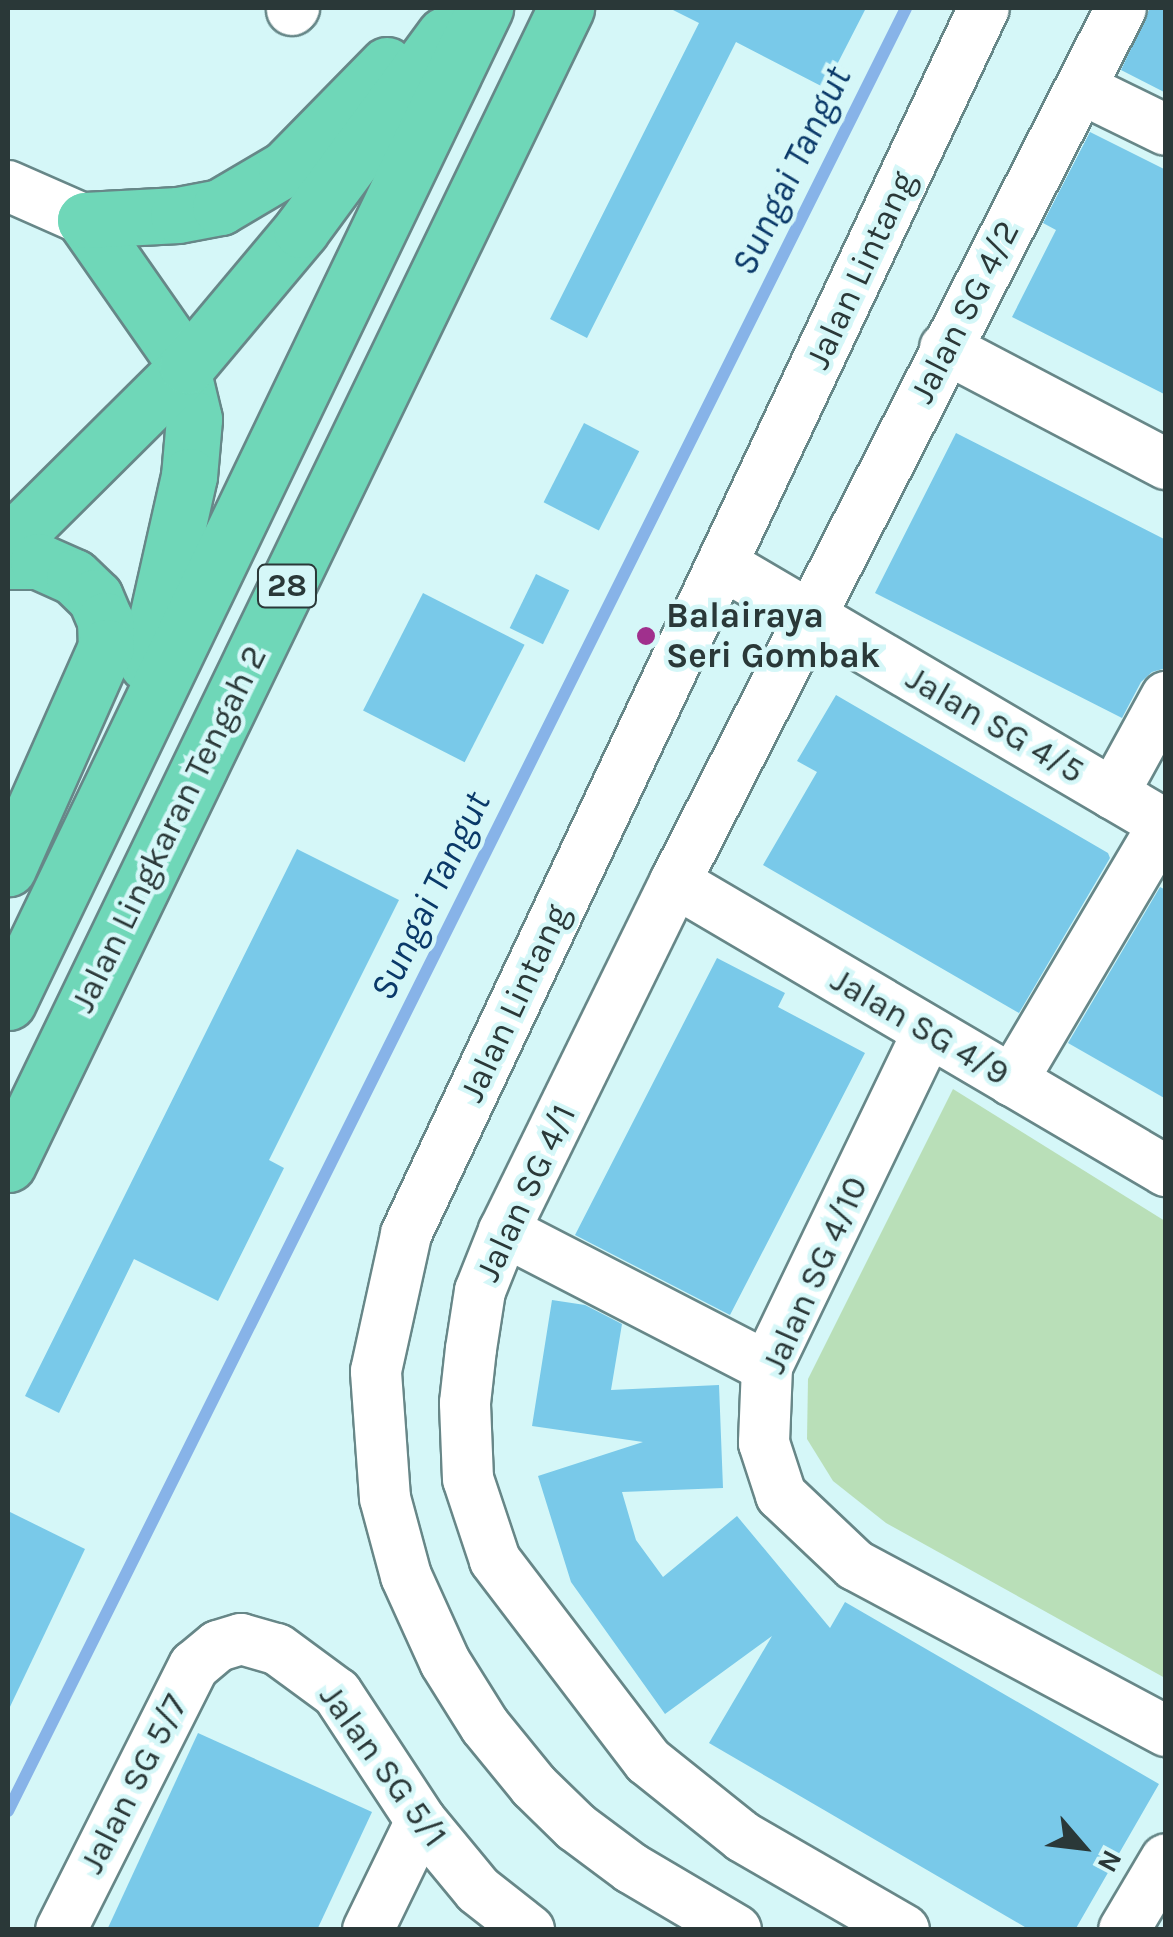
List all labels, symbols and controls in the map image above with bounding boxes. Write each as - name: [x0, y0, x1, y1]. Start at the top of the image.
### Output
- water label: Sungai Tangut: [721, 60, 861, 282]
- street label: Jalan Lintang: [797, 165, 925, 375]
- street label: Jalan SG 4/2: [901, 214, 1029, 410]
- road number: 28: [254, 559, 320, 613]
- place label: Balairaya Seri Gombak: [666, 595, 880, 677]
- marker: Balairaya Seri Gombak: [635, 625, 657, 647]
- street label: Jalan Lingkaran Tengah 2: [62, 639, 276, 1019]
- street label: Jalan SG 4/5: [899, 657, 1091, 793]
- water label: Sungai Tangut: [360, 785, 500, 1007]
- street label: Jalan Lintang: [451, 898, 579, 1108]
- street label: Jalan SG 4/9: [823, 959, 1017, 1095]
- street label: Jalan SG 4/1: [467, 1098, 585, 1288]
- street label: Jalan SG 4/10: [753, 1170, 877, 1380]
- street label: Jalan SG 5/1: [310, 1677, 456, 1855]
- street label: Jalan SG 5/7: [71, 1688, 197, 1880]
- north arrow: [1033, 1797, 1133, 1897]
- text: N: [1091, 1845, 1129, 1878]

